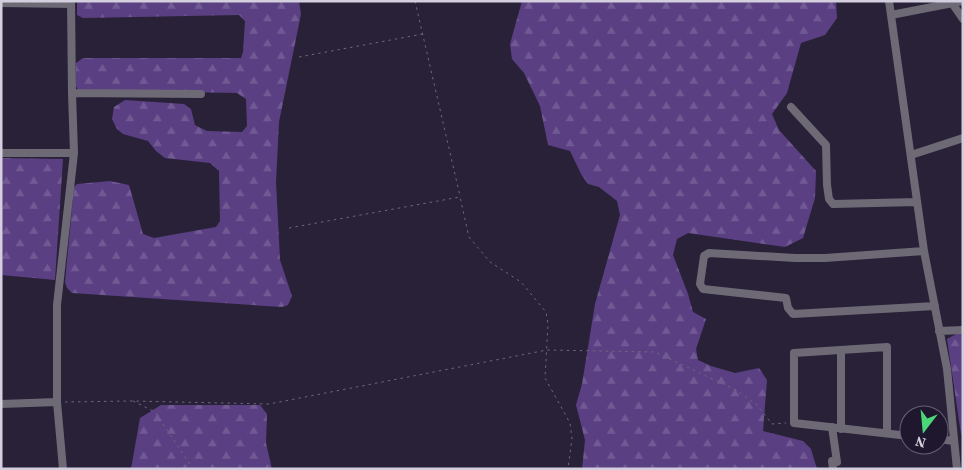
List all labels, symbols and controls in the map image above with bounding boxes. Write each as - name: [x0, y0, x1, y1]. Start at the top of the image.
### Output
- north arrow: [899, 405, 949, 455]
- text: N: [913, 431, 928, 454]

